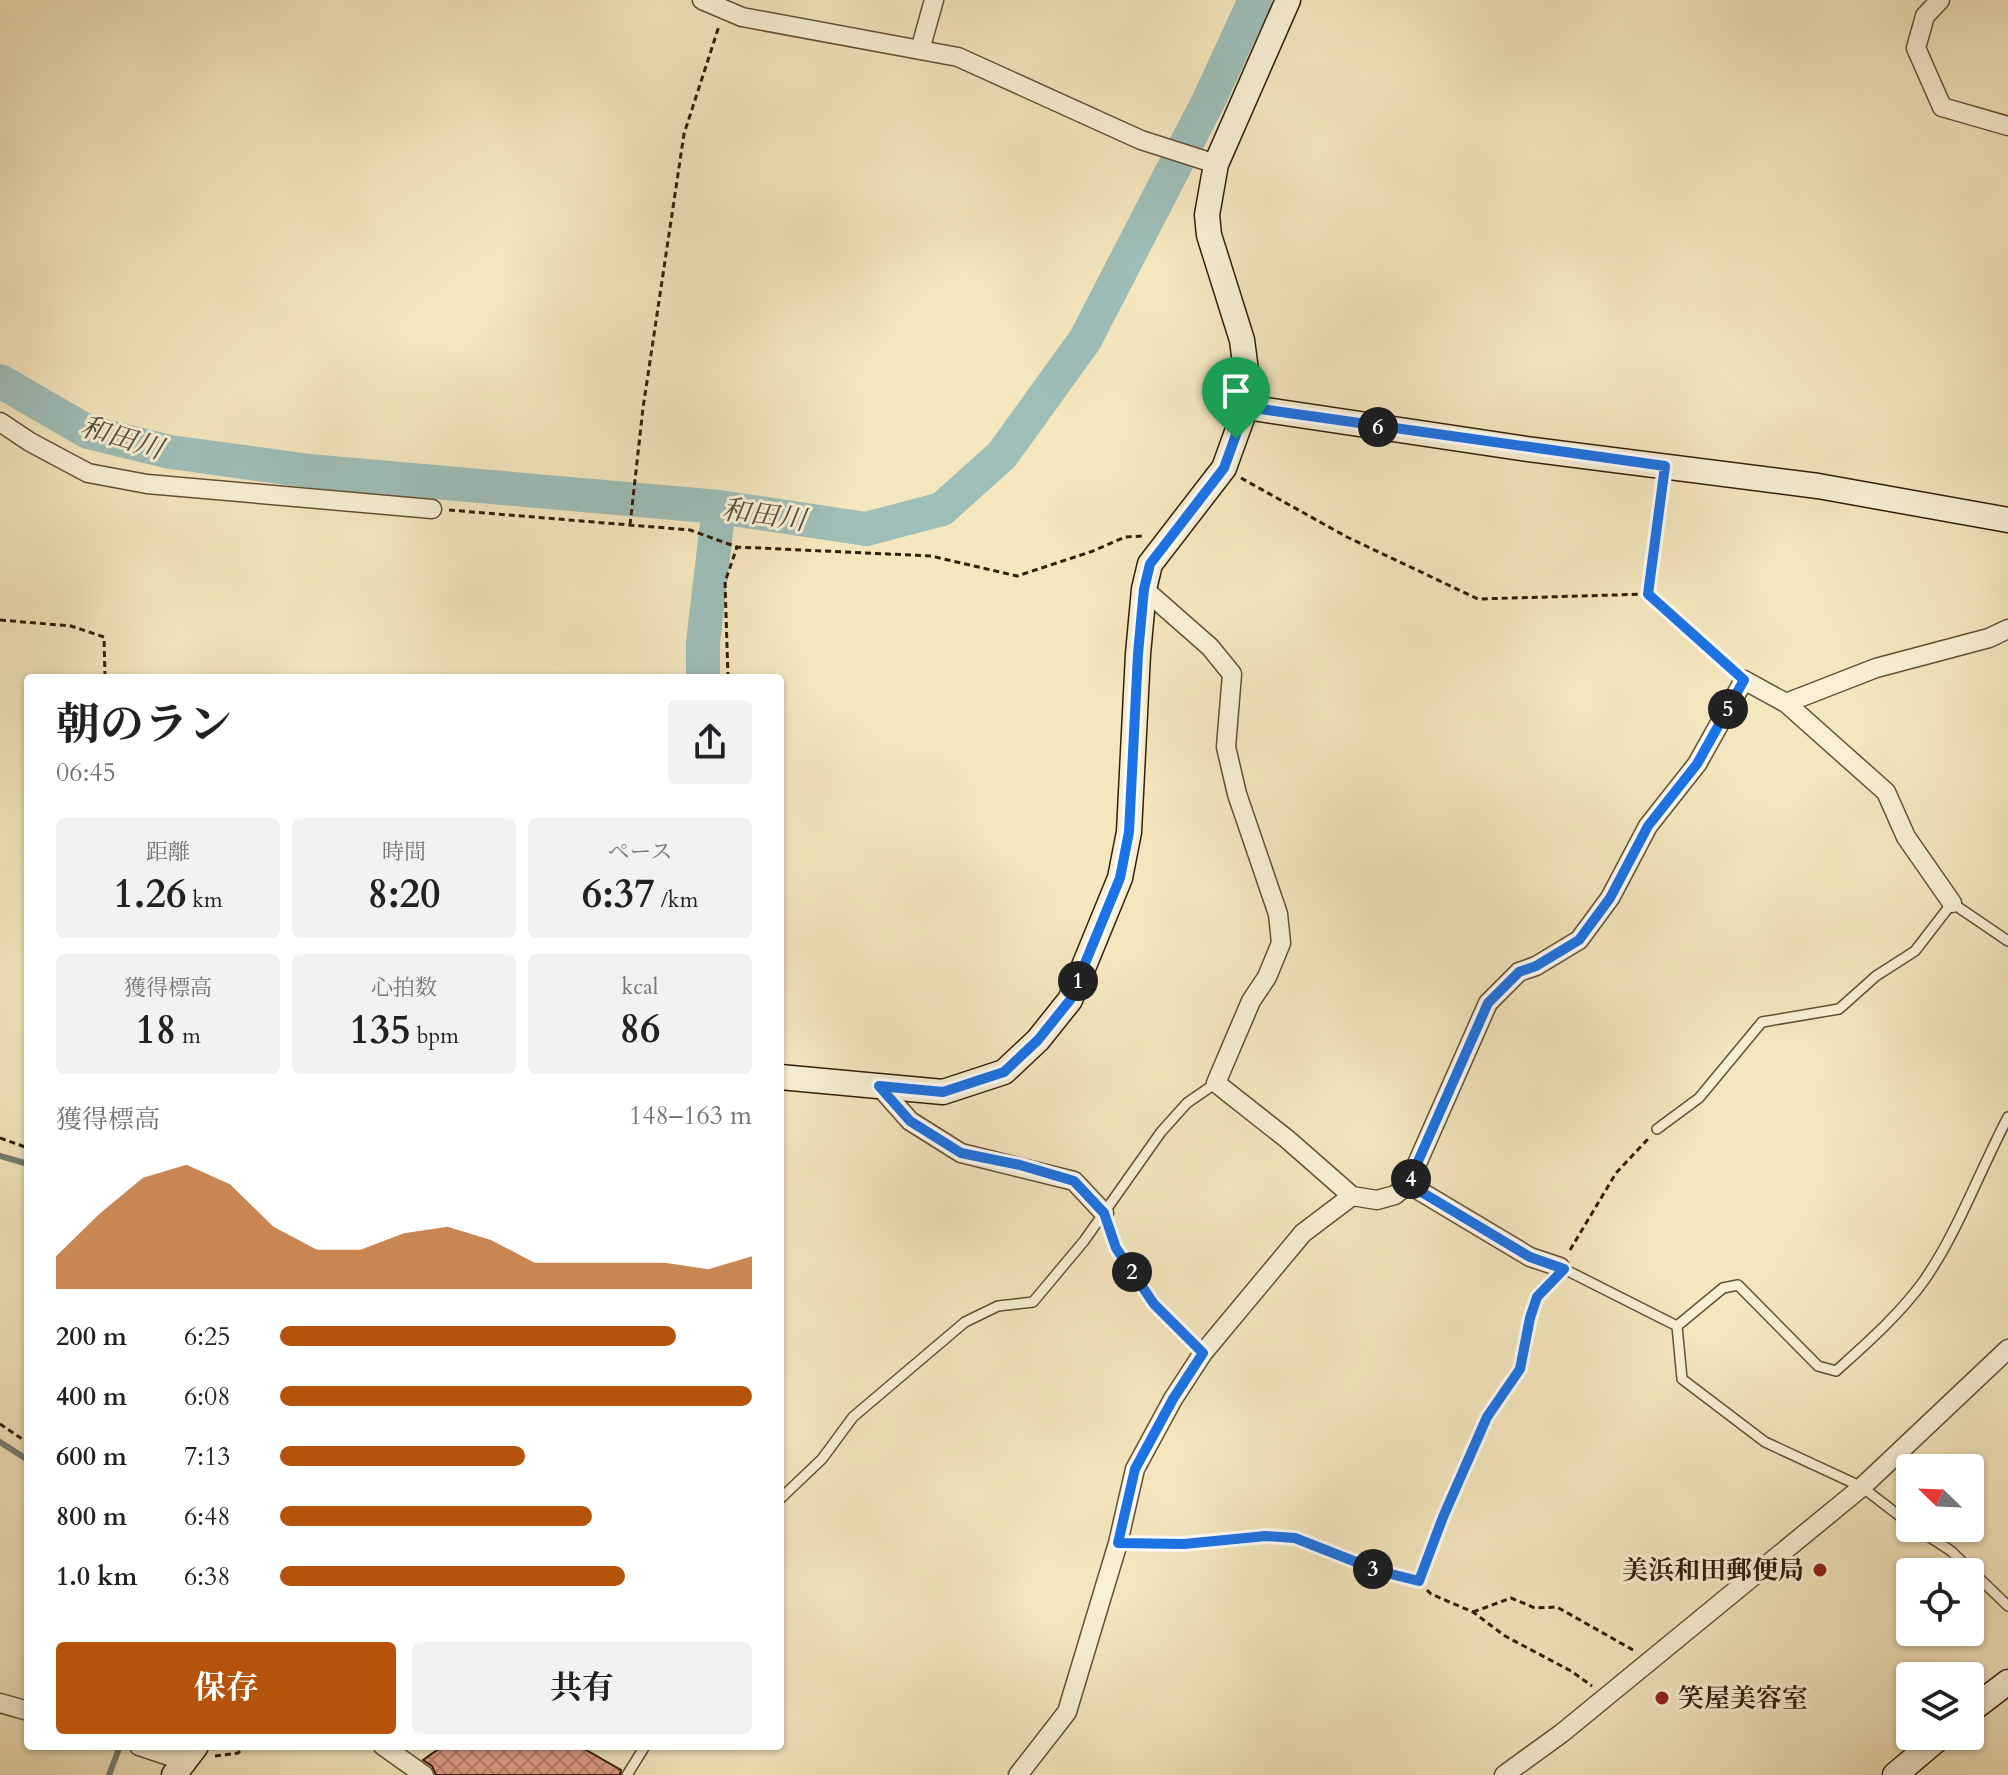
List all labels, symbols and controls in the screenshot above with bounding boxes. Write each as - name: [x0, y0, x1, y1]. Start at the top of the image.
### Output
- pin: [1202, 357, 1270, 439]
- icon: arrive: [1214, 369, 1258, 413]
- pin: 6: [1358, 407, 1398, 447]
- water label: 和田川: [76, 408, 170, 469]
- text: 6: [1372, 412, 1384, 442]
- water label: 和田川: [720, 490, 811, 540]
- pin: 5: [1708, 689, 1748, 729]
- text: 5: [1722, 694, 1734, 724]
- text: 朝のラン: [56, 695, 232, 755]
- button: share: [668, 700, 752, 784]
- text: 06:45: [56, 755, 116, 790]
- text: 距離: [146, 837, 190, 867]
- text: 時間: [382, 837, 426, 867]
- text: ペース: [608, 837, 672, 867]
- text: 1.26: [113, 867, 186, 922]
- text: 8:20: [367, 867, 441, 922]
- text: 6:37: [582, 867, 655, 922]
- text: km: [186, 885, 223, 915]
- text: /km: [655, 885, 698, 915]
- pin: 1: [1058, 961, 1098, 1001]
- text: 1: [1072, 966, 1084, 996]
- text: kcal: [622, 972, 658, 1002]
- text: 獲得標高: [124, 973, 212, 1003]
- text: 心拍数: [371, 973, 437, 1003]
- text: 86: [620, 1002, 660, 1057]
- text: 18: [135, 1003, 176, 1058]
- text: 135: [349, 1003, 411, 1058]
- text: m: [176, 1021, 201, 1051]
- text: bpm: [411, 1021, 459, 1051]
- text: 148–163 m: [629, 1098, 752, 1133]
- text: 獲得標高: [56, 1102, 160, 1137]
- pin: 4: [1391, 1159, 1431, 1199]
- text: 4: [1405, 1164, 1417, 1194]
- pin: 2: [1112, 1252, 1152, 1292]
- text: 2: [1126, 1257, 1138, 1287]
- text: 200 m: [56, 1319, 127, 1354]
- text: 6:25: [184, 1319, 231, 1354]
- text: 400 m: [56, 1379, 127, 1414]
- text: 6:08: [184, 1379, 231, 1414]
- text: 600 m: [56, 1439, 127, 1474]
- text: 7:13: [184, 1439, 231, 1474]
- north arrow: [1896, 1454, 1984, 1542]
- map controls: [1896, 1454, 1984, 1750]
- text: 800 m: [56, 1499, 127, 1534]
- text: 6:48: [184, 1499, 231, 1534]
- pin: 3: [1353, 1549, 1393, 1589]
- place label: 美浜和田郵便局: [1622, 1553, 1804, 1588]
- text: 3: [1367, 1554, 1379, 1584]
- button: locate: [1896, 1558, 1984, 1646]
- text: 1.0 km: [56, 1559, 137, 1594]
- text: 6:38: [184, 1559, 231, 1594]
- marker: 美浜和田郵便局: [1811, 1561, 1829, 1579]
- button: 保存: [56, 1642, 396, 1734]
- button: 共有: [412, 1642, 752, 1734]
- button: layers: [1896, 1662, 1984, 1750]
- place label: 笑屋美容室: [1678, 1681, 1808, 1716]
- marker: 笑屋美容室: [1653, 1689, 1671, 1707]

